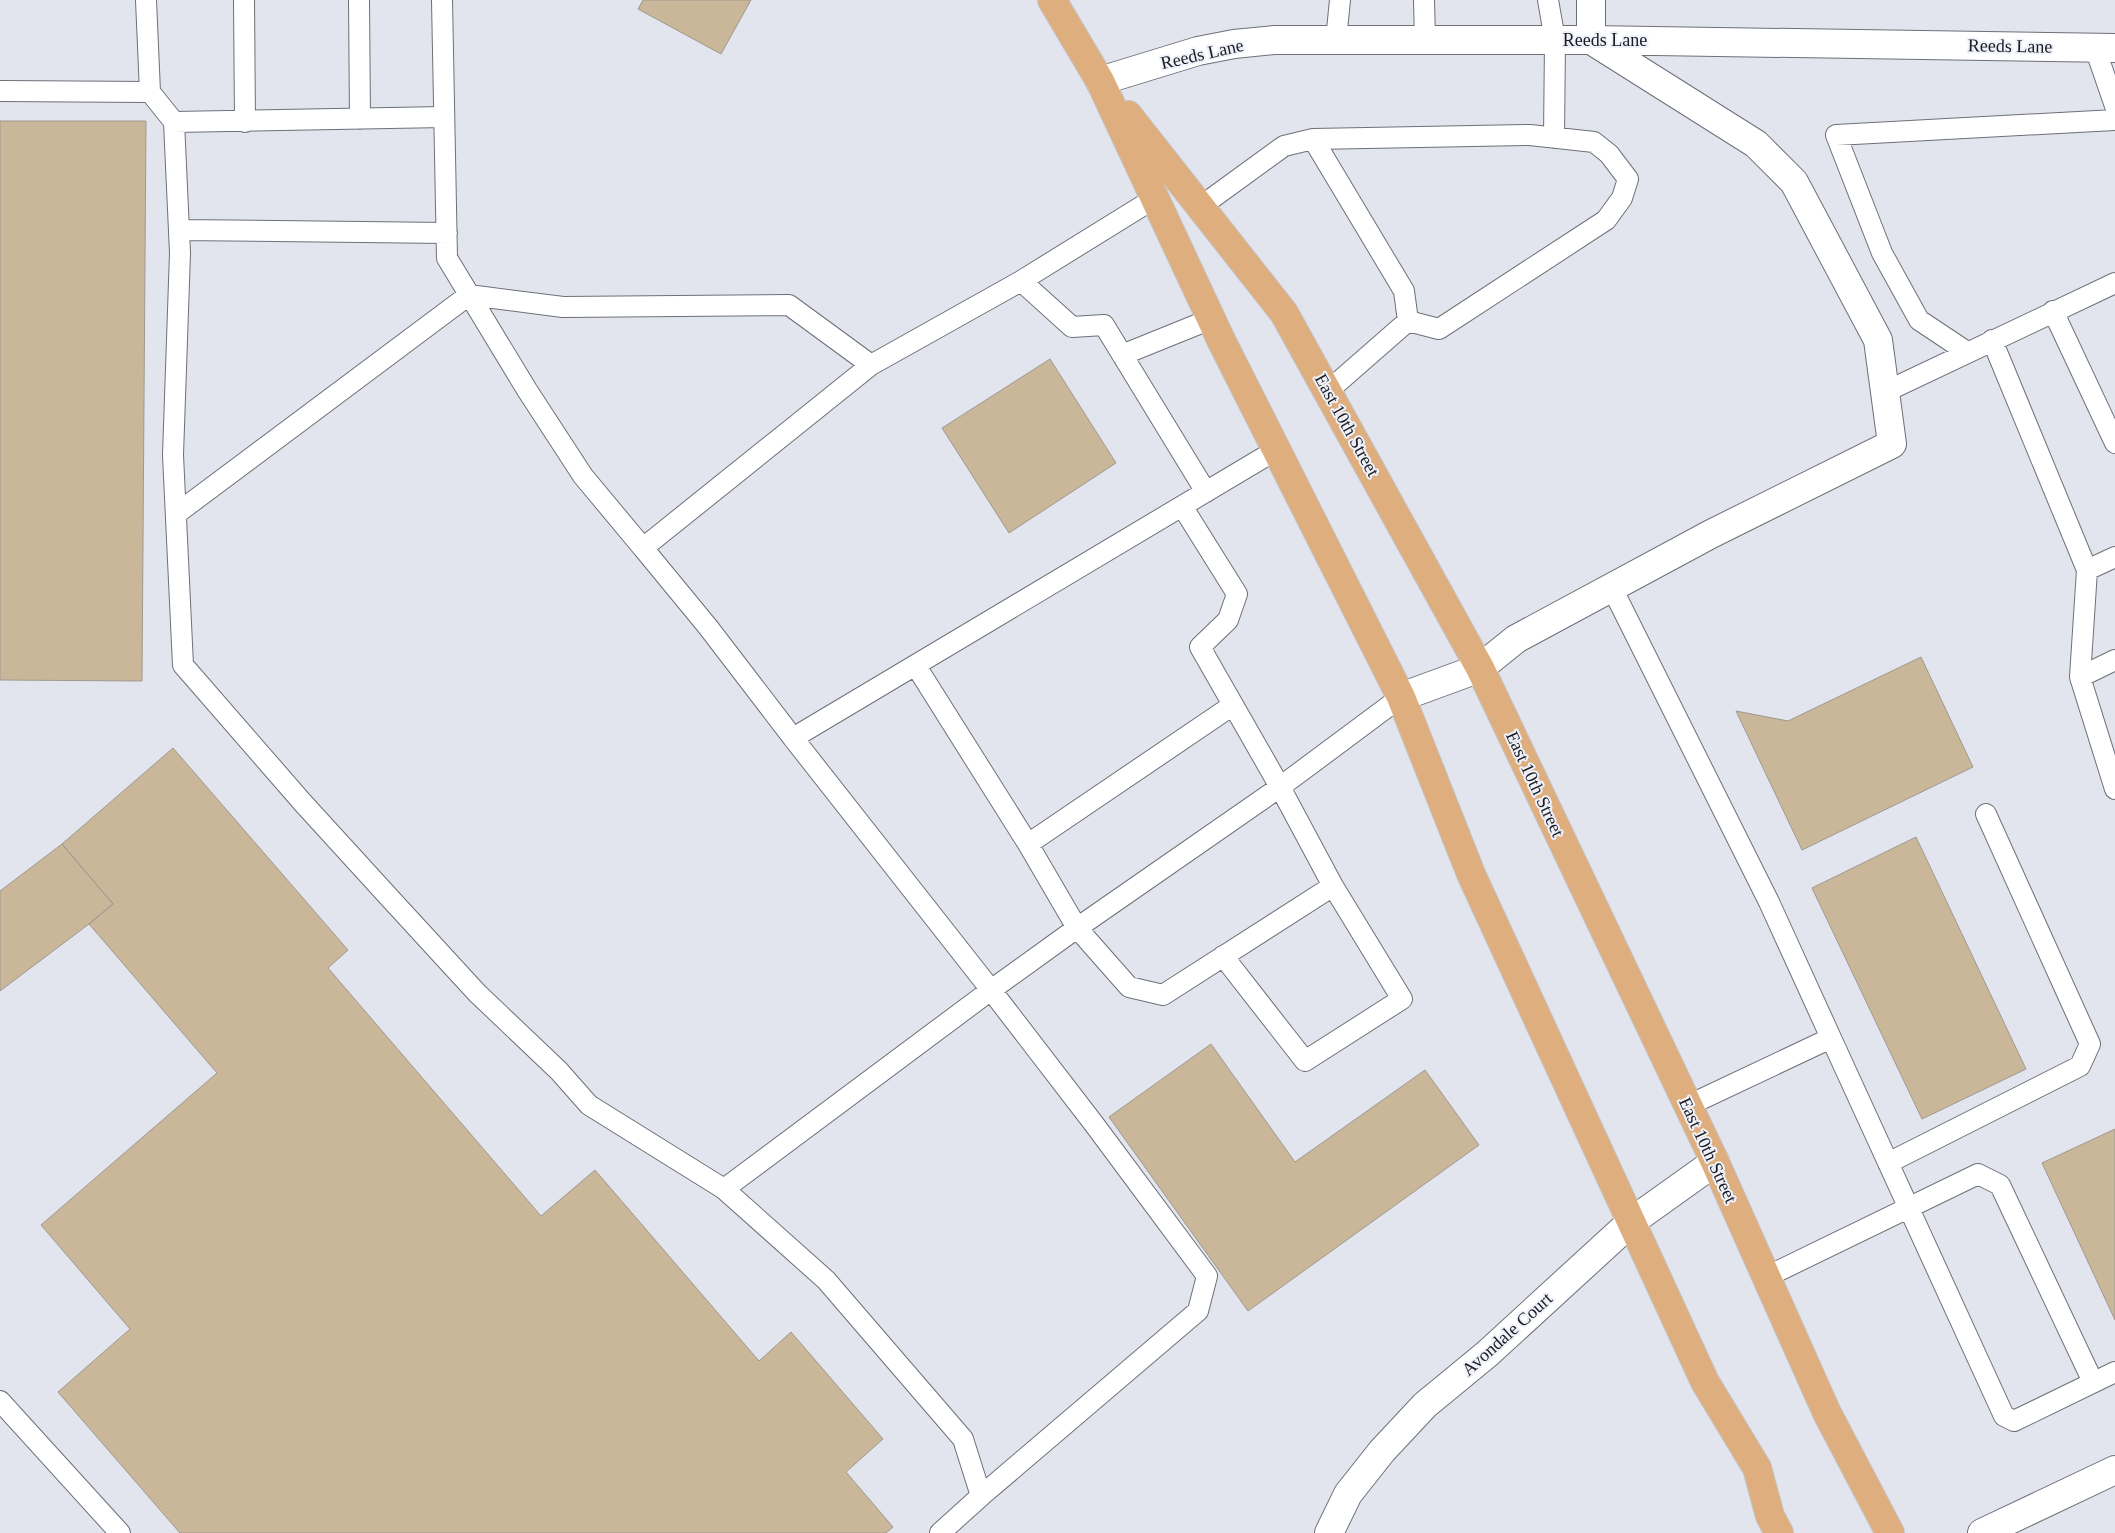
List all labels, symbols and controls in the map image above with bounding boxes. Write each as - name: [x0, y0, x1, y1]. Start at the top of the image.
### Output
- street label: Reeds Lane: [1563, 30, 1647, 50]
- street label: Reeds Lane: [1159, 35, 1245, 73]
- street label: Reeds Lane: [1968, 35, 2052, 57]
- street label: East 10th Street: [1311, 370, 1383, 480]
- street label: East 10th Street: [1502, 728, 1568, 840]
- street label: East 10th Street: [1675, 1094, 1741, 1206]
- street label: Avondale Court: [1458, 1288, 1556, 1380]

